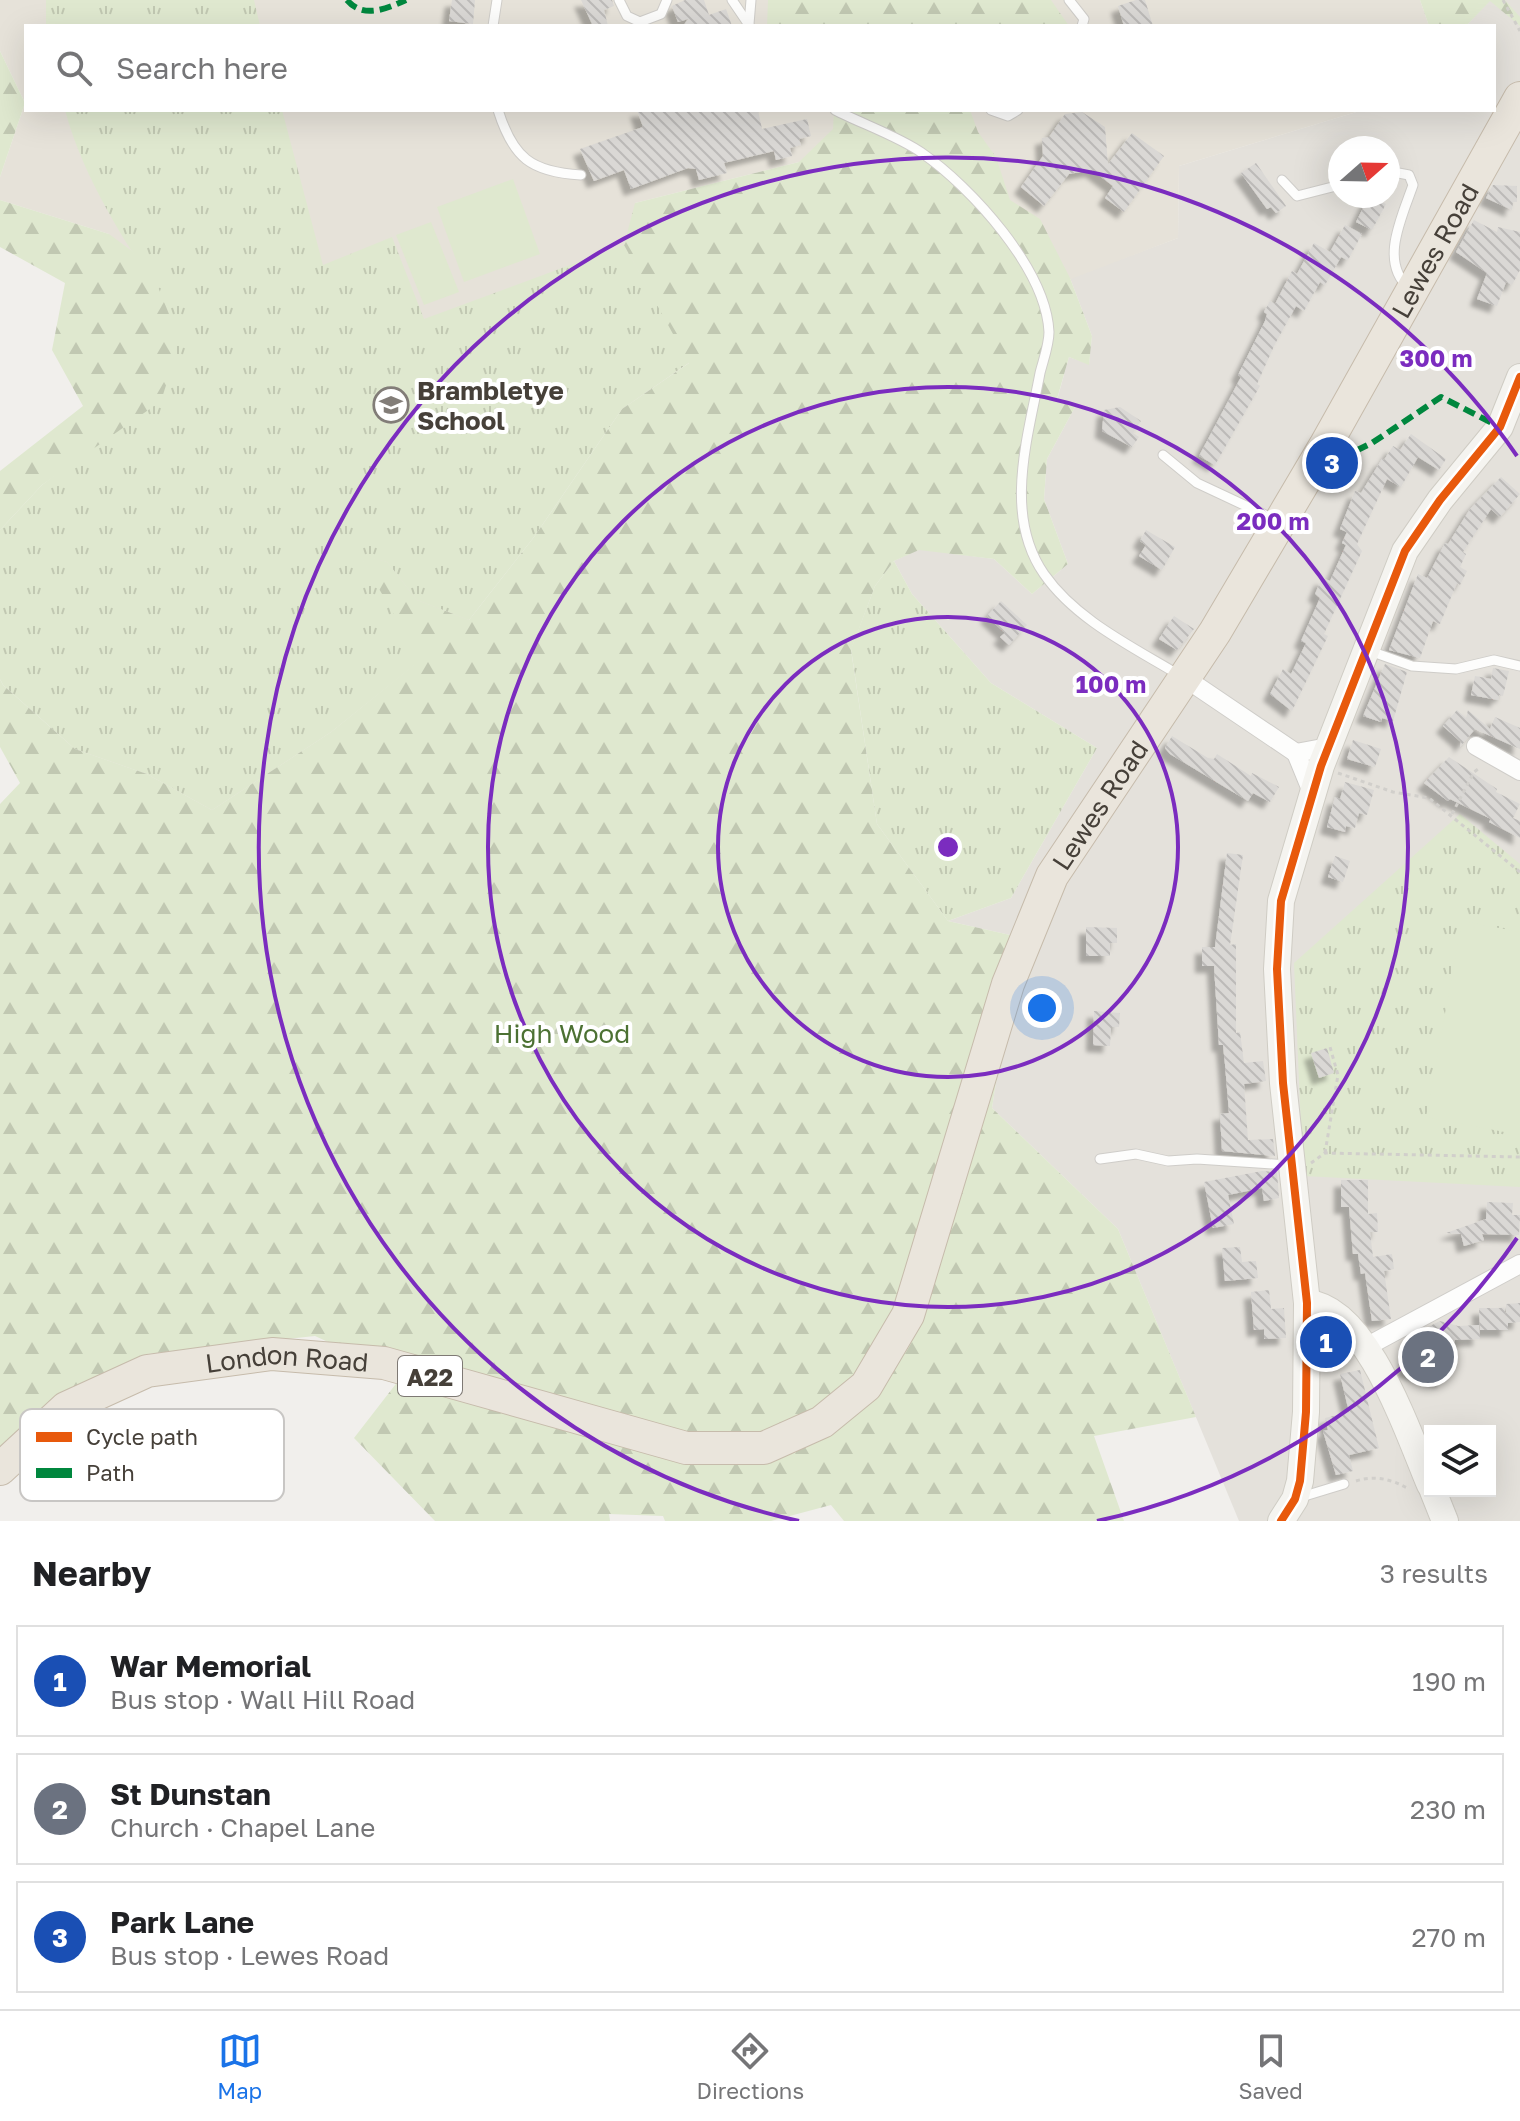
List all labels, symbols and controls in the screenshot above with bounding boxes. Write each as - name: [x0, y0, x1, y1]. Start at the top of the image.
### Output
- search box: [24, 24, 1496, 112]
- icon: search: [52, 46, 96, 90]
- text: Search here: [116, 50, 288, 86]
- north arrow: [1328, 136, 1400, 208]
- street label: Lewes Road: [1384, 178, 1485, 323]
- text: 300 m: [1400, 343, 1472, 372]
- place label: Brambletye School: [417, 375, 564, 436]
- school or university icon: Brambletye School: [372, 386, 410, 424]
- pin: 3: [1306, 433, 1358, 493]
- text: 200 m: [1237, 506, 1309, 535]
- text: 100 m: [1076, 669, 1146, 698]
- street label: Lewes Road: [1045, 734, 1154, 876]
- centre of rings: [934, 833, 962, 861]
- your location: [1022, 988, 1062, 1028]
- park label: High Wood: [494, 1018, 630, 1049]
- pin: 1: [1300, 1312, 1352, 1372]
- pin: 2: [1402, 1327, 1454, 1387]
- street label: London Road: [203, 1338, 370, 1378]
- road number: A22: [398, 1356, 462, 1396]
- legend: [20, 1409, 284, 1501]
- text: Cycle path: [86, 1423, 198, 1450]
- map controls: [1424, 1425, 1496, 1497]
- button: layers: [1424, 1425, 1496, 1497]
- text: Path: [86, 1459, 135, 1486]
- text: Nearby: [32, 1553, 152, 1593]
- text: 3 results: [1380, 1558, 1488, 1589]
- text: War Memorial: [110, 1648, 311, 1684]
- text: 1: [53, 1666, 67, 1697]
- text: 190 m: [1412, 1666, 1486, 1697]
- text: Bus stop · Wall Hill Road: [110, 1684, 415, 1715]
- text: St Dunstan: [110, 1776, 271, 1812]
- text: 2: [52, 1794, 68, 1825]
- text: 230 m: [1410, 1794, 1486, 1825]
- text: Church · Chapel Lane: [110, 1812, 375, 1843]
- text: Park Lane: [110, 1904, 254, 1940]
- text: 3: [52, 1922, 68, 1953]
- text: 270 m: [1412, 1922, 1486, 1953]
- text: Bus stop · Lewes Road: [110, 1940, 389, 1971]
- tab: Map: [217, 2029, 262, 2104]
- tab: Directions: [697, 2029, 804, 2104]
- tab: Saved: [1239, 2029, 1303, 2104]

